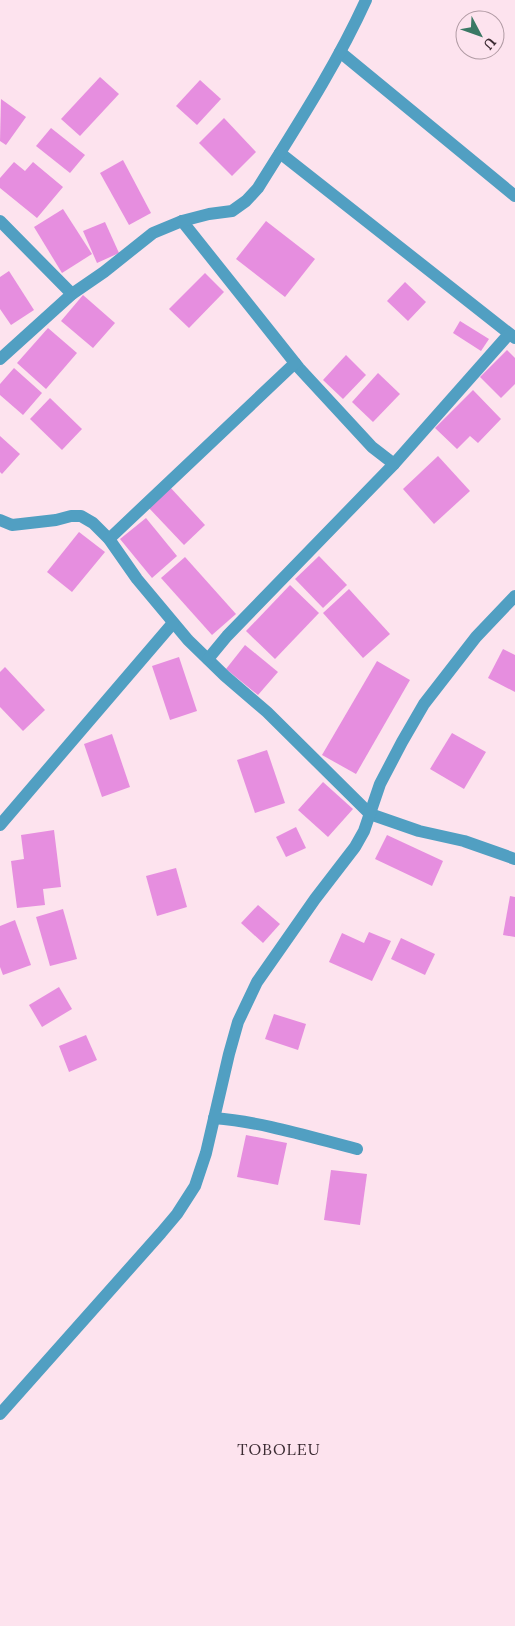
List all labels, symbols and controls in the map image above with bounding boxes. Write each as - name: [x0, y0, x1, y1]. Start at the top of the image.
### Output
- north arrow: [455, 10, 505, 60]
- text: U: [479, 34, 500, 54]
- district label: TOBOLEU: [237, 1439, 321, 1459]

